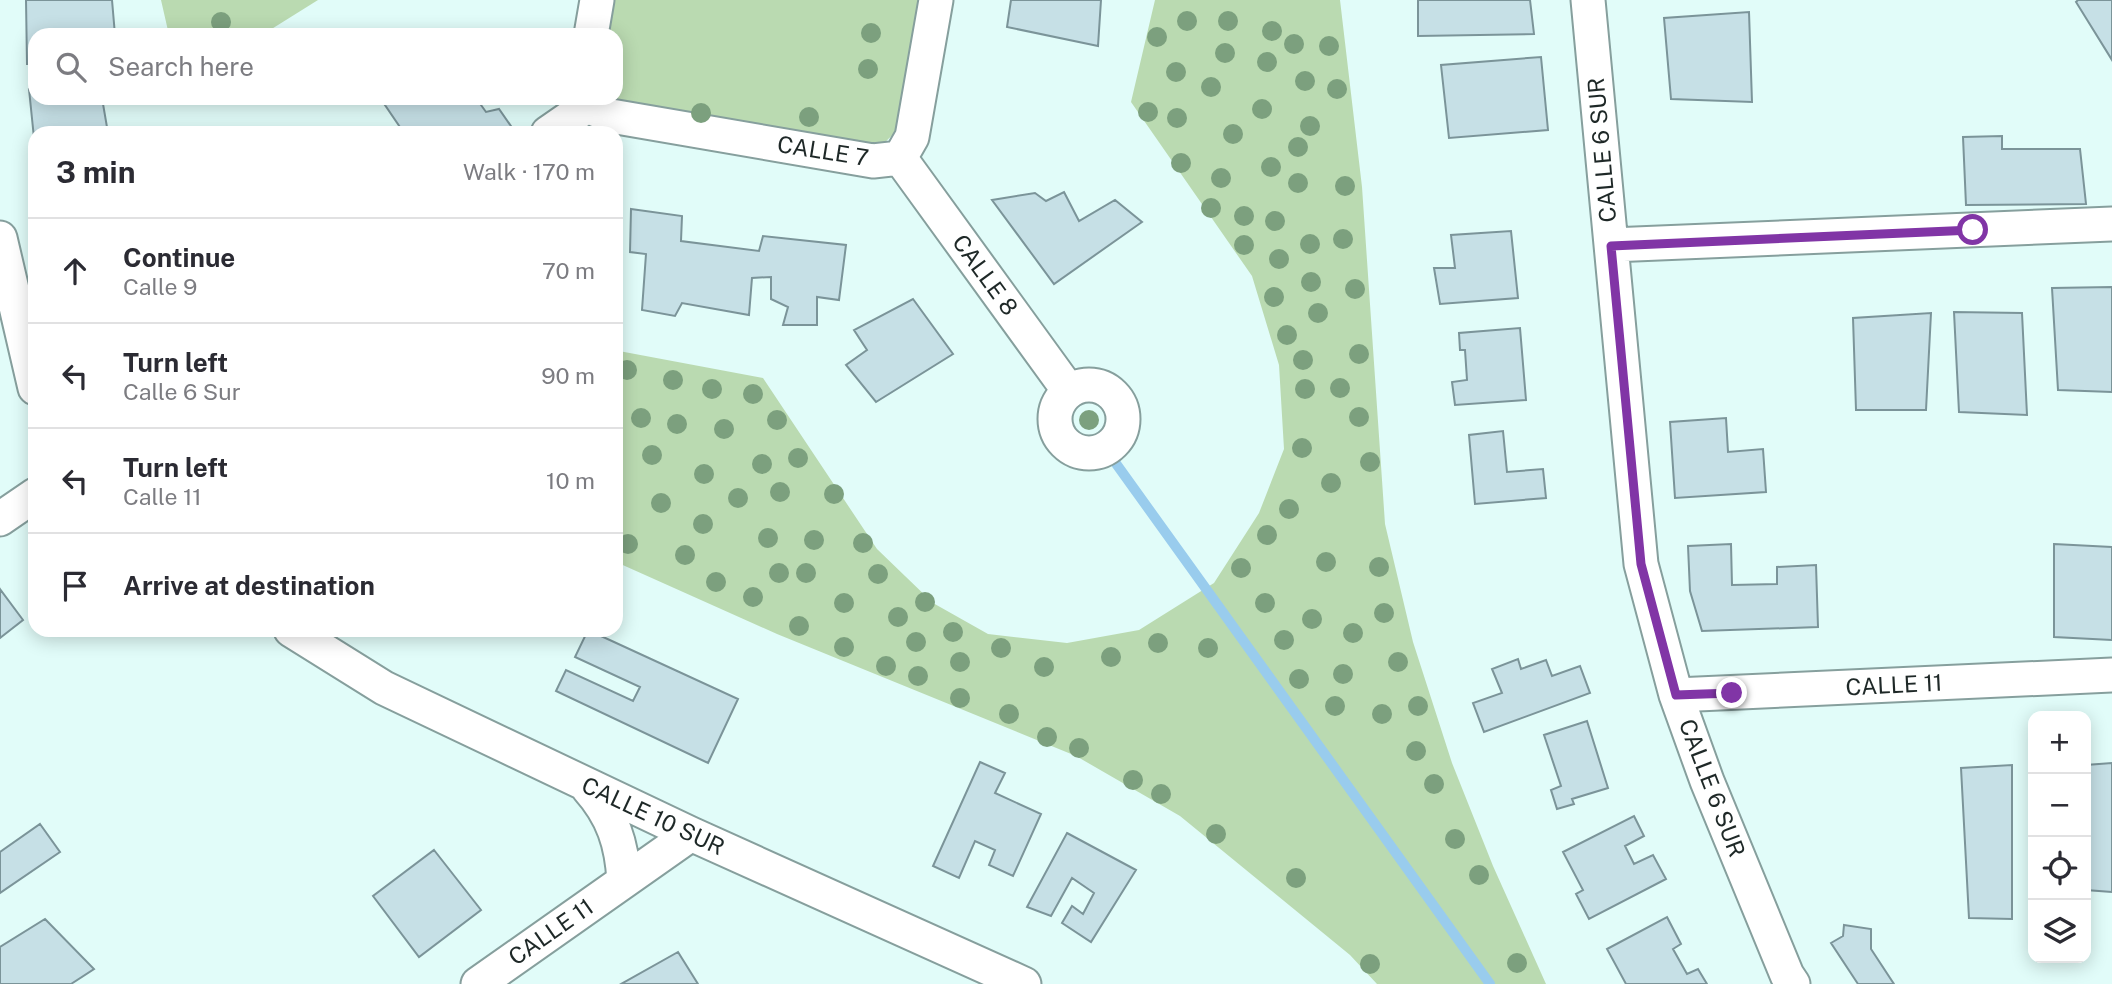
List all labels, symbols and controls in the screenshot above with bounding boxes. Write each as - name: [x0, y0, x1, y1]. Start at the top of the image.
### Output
- search box: [28, 28, 623, 105]
- icon: search: [52, 48, 90, 86]
- text: Search here: [108, 51, 254, 82]
- street label: CALLE 6 SUR: [1582, 77, 1621, 224]
- street label: CALLE 7: [775, 130, 871, 171]
- text: 3 min: [56, 154, 135, 190]
- text: Walk · 170 m: [463, 158, 595, 185]
- route start: [1957, 214, 1988, 245]
- street label: CALLE 8: [947, 229, 1024, 320]
- text: Continue: [123, 242, 235, 273]
- icon: ahead: [56, 252, 94, 290]
- text: 70 m: [542, 257, 595, 284]
- text: Calle 9: [123, 273, 197, 300]
- text: Turn left: [123, 347, 228, 378]
- icon: left: [56, 357, 94, 395]
- text: 90 m: [541, 362, 595, 389]
- text: Calle 6 Sur: [123, 378, 241, 405]
- text: Turn left: [123, 452, 228, 483]
- icon: left: [56, 462, 94, 500]
- text: 10 m: [546, 467, 595, 494]
- text: Calle 11: [123, 483, 202, 510]
- icon: arrive: [56, 567, 94, 605]
- text: Arrive at destination: [123, 570, 375, 601]
- street label: CALLE 11: [1845, 668, 1943, 701]
- route end: [1716, 677, 1747, 708]
- map controls: [2028, 711, 2091, 963]
- button: +: [2028, 711, 2091, 774]
- street label: CALLE 6 SUR: [1674, 715, 1751, 860]
- street label: CALLE 10 SUR: [578, 771, 729, 860]
- button: −: [2028, 774, 2091, 837]
- button: locate: [2028, 837, 2091, 900]
- street label: CALLE 11: [503, 893, 598, 970]
- button: layers: [2028, 900, 2091, 963]

